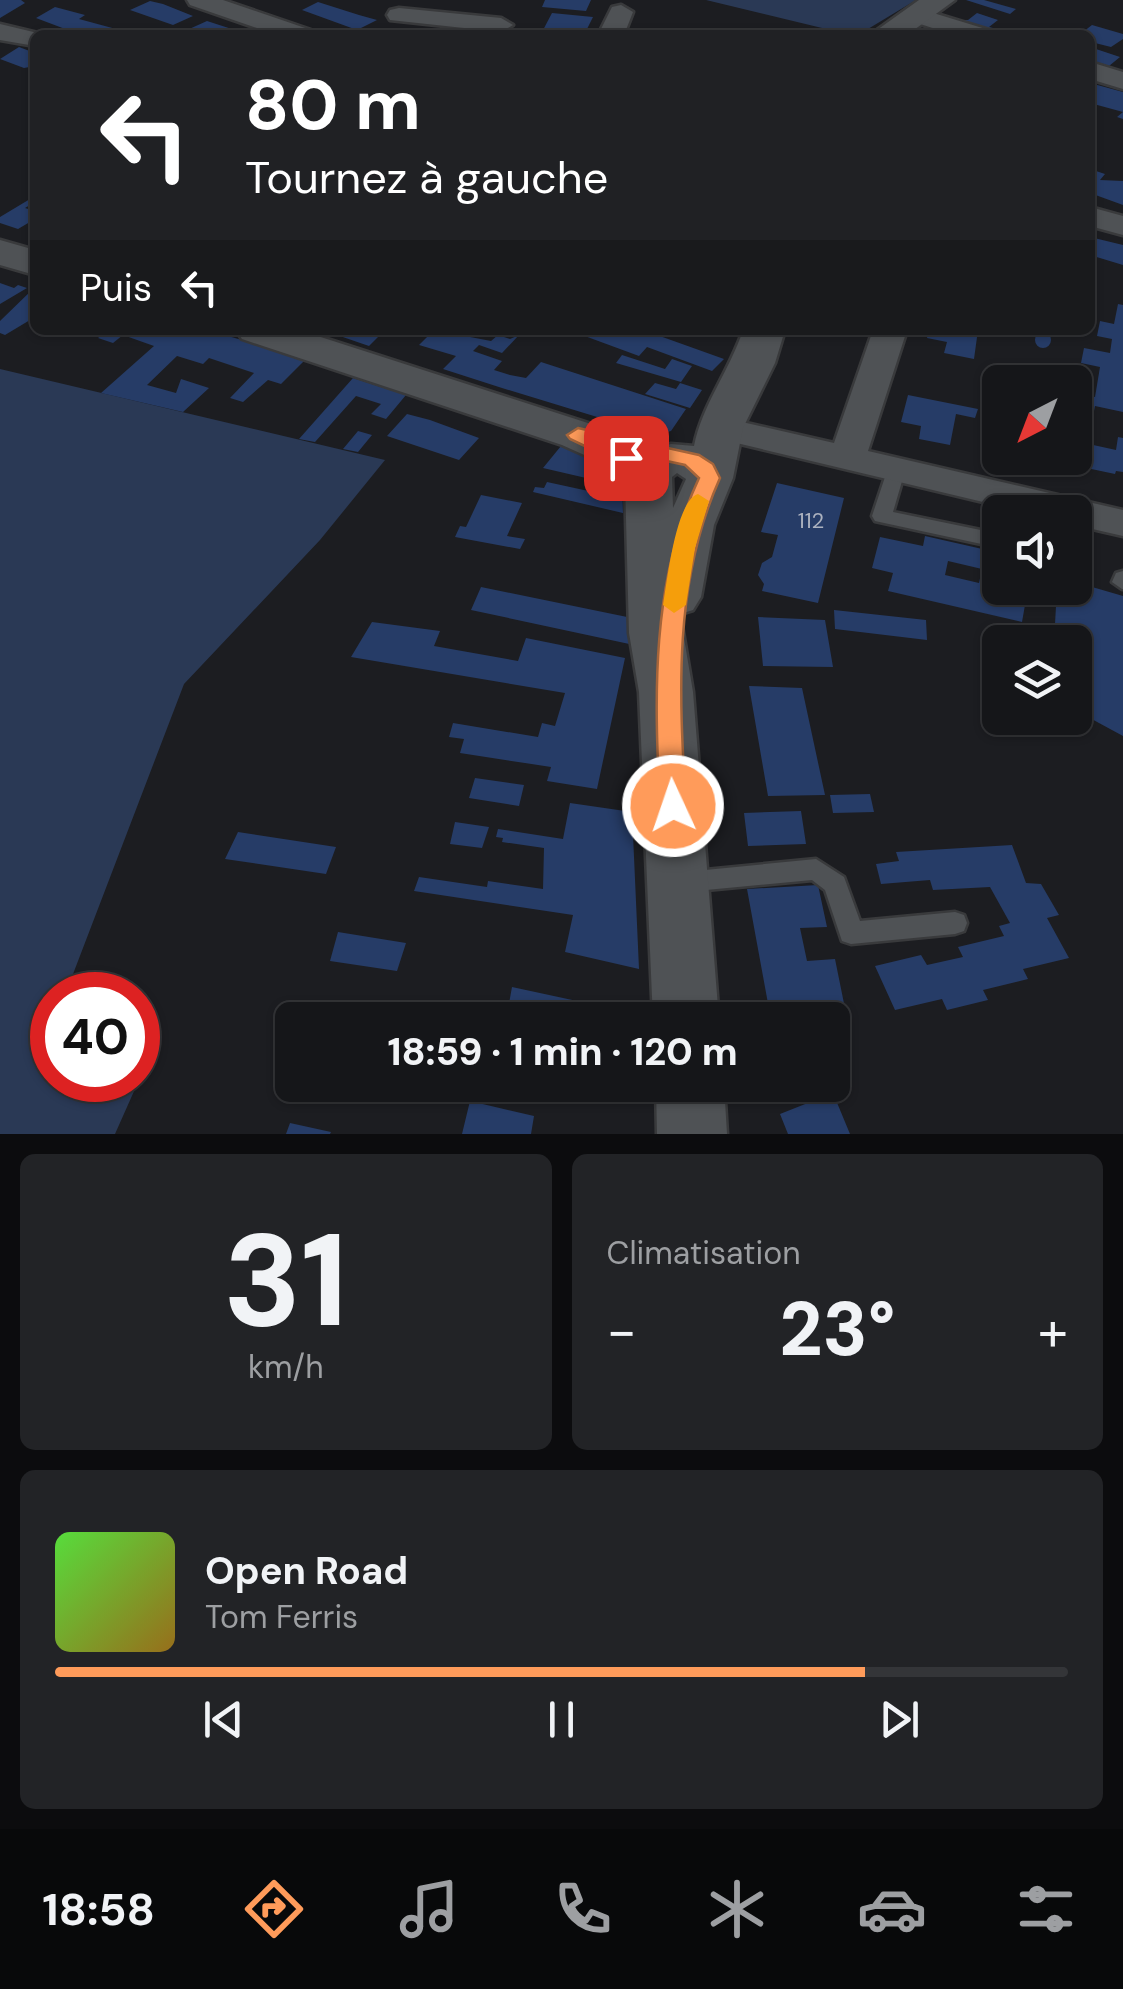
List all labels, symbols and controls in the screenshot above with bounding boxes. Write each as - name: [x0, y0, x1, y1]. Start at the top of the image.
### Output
- text: 80 m: [245, 60, 421, 151]
- icon: left: [80, 70, 210, 200]
- text: Tournez à gauche: [245, 148, 608, 207]
- icon: left: [172, 260, 227, 315]
- text: Puis: [80, 263, 152, 313]
- north arrow: [982, 365, 1092, 475]
- map controls: [982, 365, 1092, 735]
- pin: [584, 416, 669, 501]
- icon: arrive: [599, 431, 654, 486]
- button: sound: [982, 495, 1092, 605]
- house number: 112: [798, 506, 824, 535]
- button: layers: [982, 625, 1092, 735]
- position arrow: [621, 754, 725, 858]
- speed limit sign: 40: [30, 972, 160, 1102]
- text: 18:59 · 1 min · 120 m: [387, 1027, 738, 1077]
- text: 31: [223, 1196, 348, 1365]
- text: Climatisation: [607, 1232, 801, 1274]
- text: 23°: [779, 1281, 895, 1378]
- text: −: [607, 1295, 637, 1367]
- text: +: [1038, 1295, 1068, 1367]
- text: km/h: [248, 1346, 324, 1388]
- text: Open Road: [205, 1546, 408, 1596]
- text: Tom Ferris: [205, 1596, 358, 1638]
- icon: previous: [196, 1692, 251, 1747]
- icon: pause: [534, 1692, 589, 1747]
- icon: next: [872, 1692, 927, 1747]
- icon: directions: [239, 1874, 309, 1944]
- icon: music: [394, 1874, 464, 1944]
- icon: phone: [548, 1874, 618, 1944]
- icon: climate: [702, 1874, 772, 1944]
- icon: car: [857, 1874, 927, 1944]
- icon: filters: [1011, 1874, 1081, 1944]
- text: 18:58: [42, 1880, 155, 1939]

